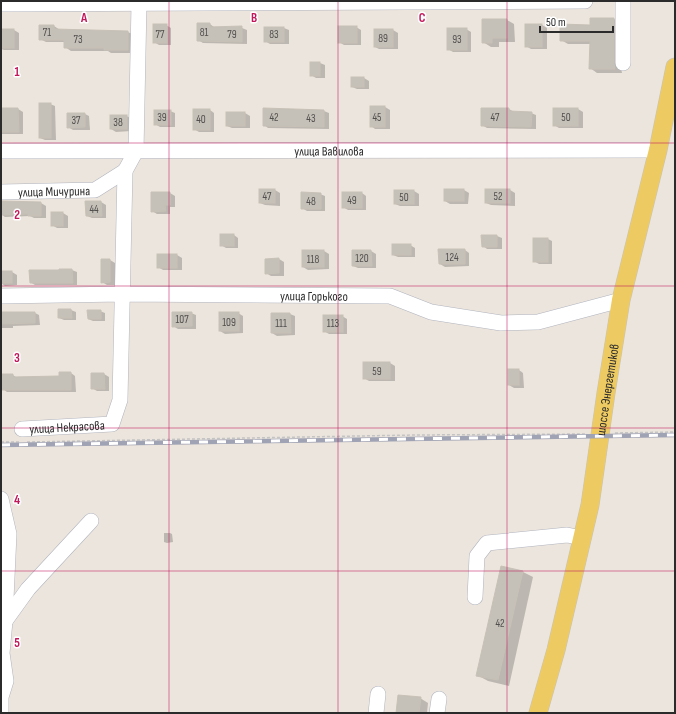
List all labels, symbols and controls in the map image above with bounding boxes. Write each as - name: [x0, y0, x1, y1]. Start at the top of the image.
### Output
- scale bar: [540, 8, 613, 34]
- text: A: [80, 10, 88, 26]
- text: B: [251, 10, 257, 26]
- text: C: [419, 10, 426, 26]
- text: 50 m: [546, 15, 566, 30]
- house number: 71: [43, 26, 51, 39]
- house number: 81: [200, 26, 208, 39]
- house number: 77: [156, 28, 165, 41]
- house number: 79: [227, 28, 237, 41]
- house number: 83: [269, 28, 279, 41]
- house number: 89: [378, 32, 388, 45]
- house number: 73: [73, 33, 83, 46]
- house number: 93: [452, 33, 462, 46]
- text: 1: [14, 64, 20, 80]
- house number: 39: [157, 111, 167, 124]
- house number: 42: [269, 111, 279, 124]
- house number: 45: [372, 111, 382, 124]
- house number: 47: [491, 111, 500, 124]
- house number: 50: [561, 111, 571, 124]
- house number: 43: [306, 112, 316, 125]
- house number: 40: [196, 113, 206, 126]
- house number: 37: [71, 114, 81, 127]
- house number: 38: [113, 116, 123, 129]
- street label: улица Вавилова: [294, 143, 364, 160]
- street label: улица Мичурина: [18, 183, 90, 201]
- house number: 47: [263, 190, 272, 203]
- house number: 52: [494, 190, 503, 203]
- house number: 50: [399, 191, 409, 204]
- house number: 49: [347, 194, 357, 207]
- house number: 48: [306, 195, 316, 208]
- house number: 44: [89, 203, 99, 216]
- text: 2: [14, 207, 20, 223]
- house number: 124: [445, 251, 459, 264]
- house number: 120: [355, 252, 369, 265]
- house number: 118: [307, 253, 319, 266]
- street label: улица Горького: [280, 288, 348, 305]
- house number: 107: [175, 313, 189, 326]
- house number: 109: [222, 316, 236, 329]
- house number: 111: [275, 317, 287, 330]
- house number: 113: [327, 317, 340, 330]
- street label: шоссе Энергетиков: [593, 343, 623, 437]
- text: 3: [14, 350, 20, 366]
- house number: 59: [372, 365, 382, 378]
- street label: улица Некрасова: [29, 417, 105, 438]
- text: 4: [14, 492, 20, 508]
- house number: 42: [495, 617, 505, 630]
- text: 5: [14, 635, 20, 651]

